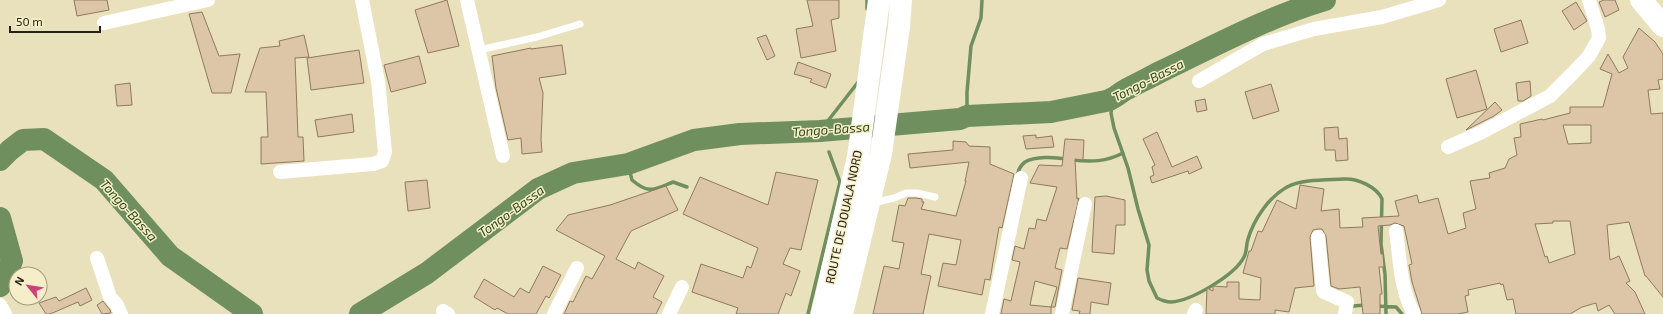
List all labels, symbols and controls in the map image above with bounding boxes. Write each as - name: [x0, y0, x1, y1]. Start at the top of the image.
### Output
- scale bar: [10, 8, 100, 34]
- text: 50 m: [16, 14, 43, 28]
- water label: Tongo-Bassa: [1110, 55, 1186, 105]
- water label: Tongo-Bassa: [792, 118, 870, 140]
- street label: ROUTE DE DOUALA NORD: [822, 149, 864, 285]
- water label: Tongo-Bassa: [97, 176, 161, 244]
- water label: Tongo-Bassa: [475, 182, 547, 240]
- north arrow: [8, 266, 48, 306]
- text: N: [11, 274, 27, 287]

